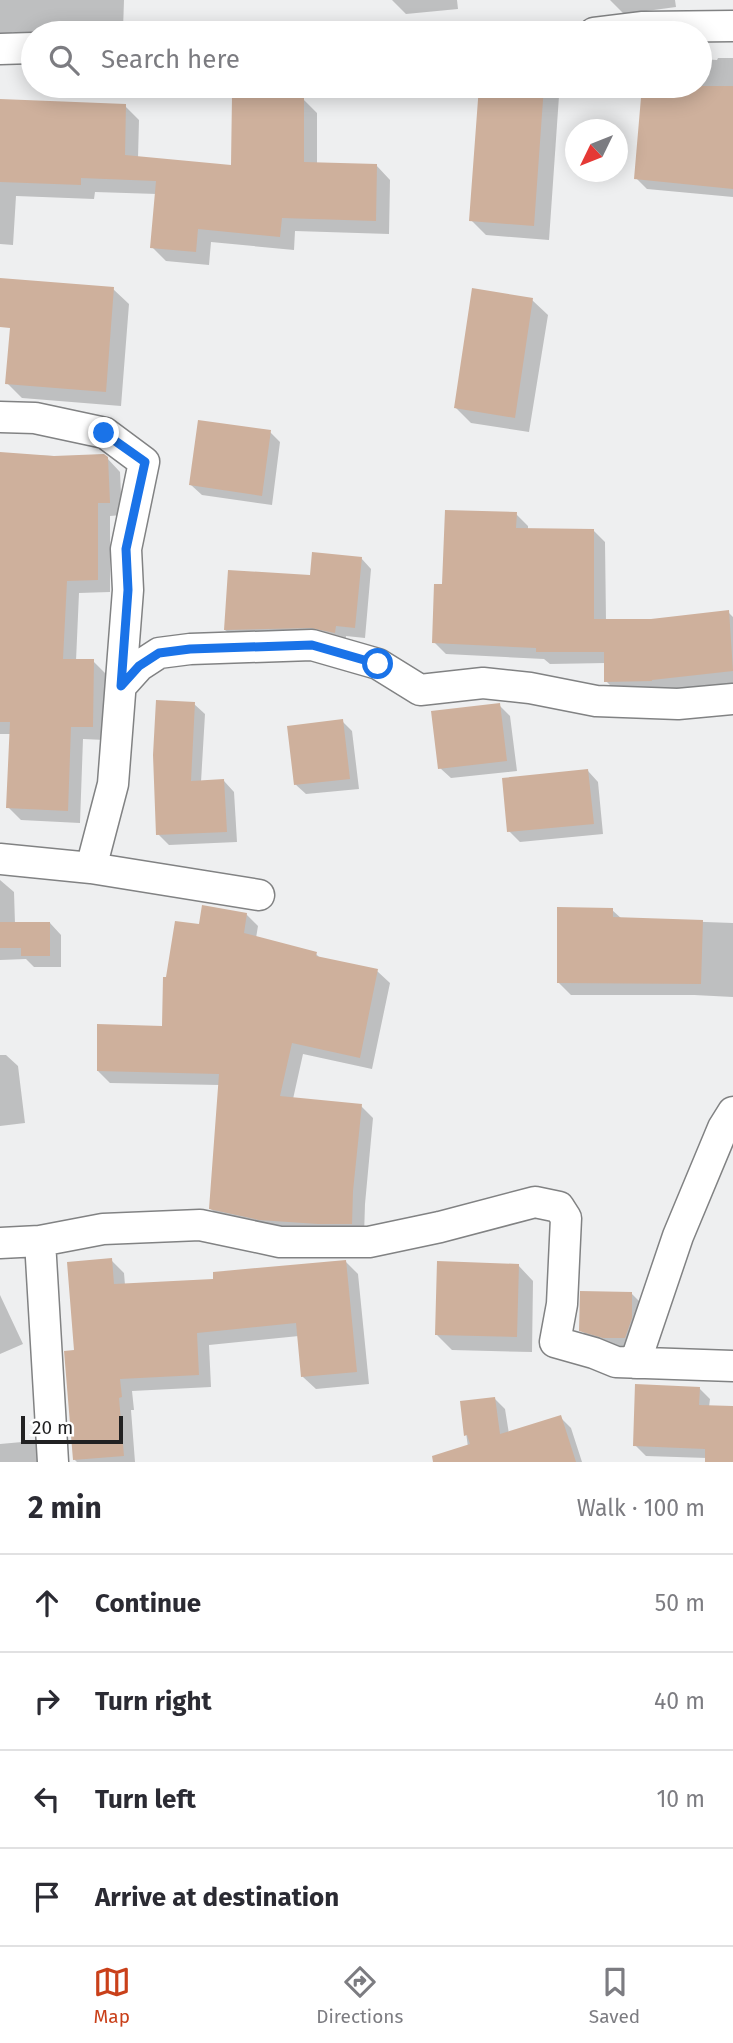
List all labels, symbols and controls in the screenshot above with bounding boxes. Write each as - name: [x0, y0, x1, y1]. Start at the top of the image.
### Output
- search box: [21, 21, 712, 98]
- icon: search: [45, 41, 83, 79]
- text: Search here: [101, 44, 240, 75]
- north arrow: [565, 119, 628, 182]
- route end: [88, 417, 119, 448]
- route start: [362, 648, 393, 679]
- scale bar: [21, 1413, 122, 1445]
- text: 20 m: [32, 1416, 73, 1439]
- text: 2 min: [28, 1490, 102, 1526]
- text: Walk · 100 m: [577, 1494, 705, 1522]
- icon: ahead: [28, 1584, 66, 1622]
- text: Continue: [95, 1588, 201, 1619]
- text: 50 m: [655, 1589, 705, 1617]
- icon: right: [28, 1682, 66, 1720]
- text: Turn right: [95, 1686, 212, 1717]
- text: 40 m: [654, 1687, 705, 1715]
- icon: left: [28, 1780, 66, 1818]
- text: Turn left: [95, 1784, 196, 1815]
- text: 10 m: [656, 1785, 705, 1813]
- icon: arrive: [28, 1878, 66, 1916]
- text: Arrive at destination: [95, 1882, 339, 1913]
- tab: Map: [93, 1963, 131, 2028]
- tab: Directions: [316, 1963, 403, 2028]
- tab: Saved: [589, 1963, 640, 2028]

